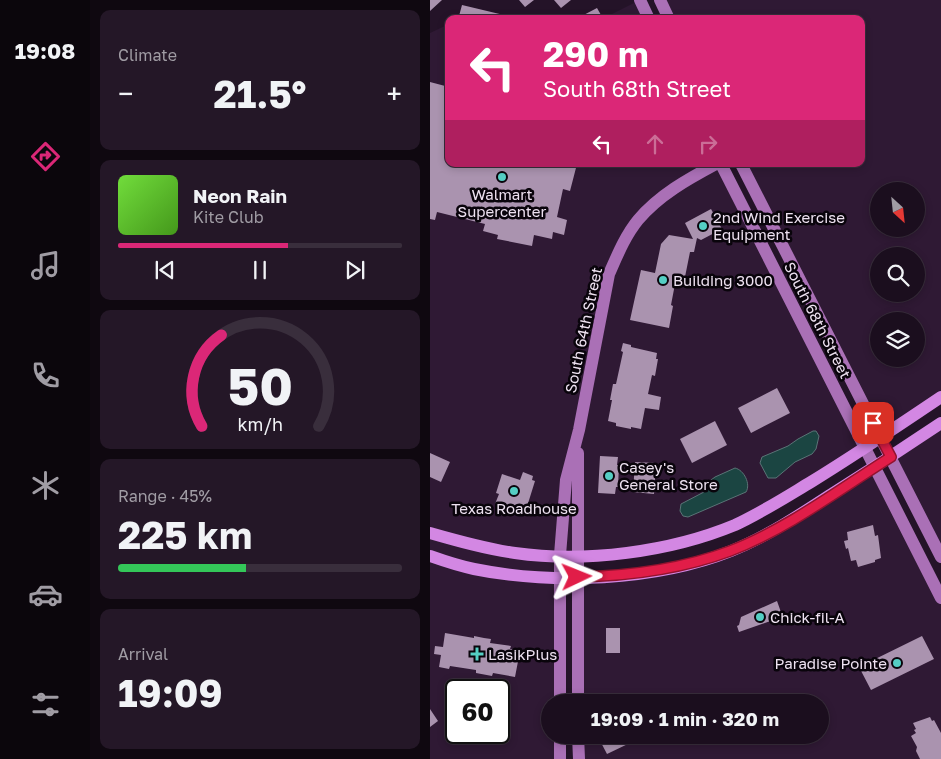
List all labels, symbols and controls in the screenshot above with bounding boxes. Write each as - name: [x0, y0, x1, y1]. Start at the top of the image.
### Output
- text: 290 m: [543, 33, 649, 75]
- icon: left: [460, 35, 525, 100]
- text: 19:08: [15, 37, 75, 64]
- text: Climate: [118, 45, 177, 65]
- text: 21.5°: [214, 71, 306, 116]
- text: South 68th Street: [543, 75, 731, 102]
- text: −: [118, 77, 133, 110]
- text: +: [387, 77, 402, 110]
- icon: left: [588, 130, 616, 158]
- icon: ahead: [641, 130, 669, 158]
- icon: right: [694, 130, 722, 158]
- icon: directions: [28, 139, 63, 174]
- marker: Walmart Supercenter: [496, 171, 508, 183]
- north arrow: [870, 182, 925, 238]
- map controls: [870, 182, 925, 367]
- text: Neon Rain: [193, 184, 287, 207]
- place label: Walmart Supercenter: [458, 185, 547, 220]
- text: Kite Club: [193, 207, 264, 227]
- place label: 2nd Wind Exercise Equipment: [713, 208, 845, 243]
- marker: 2nd Wind Exercise Equipment: [697, 220, 709, 232]
- button: search: [870, 247, 925, 302]
- icon: music: [28, 248, 63, 283]
- icon: previous: [151, 256, 179, 284]
- icon: pause: [246, 256, 274, 284]
- icon: next: [341, 256, 369, 284]
- street label: South 68th Street: [781, 259, 855, 381]
- street label: South 64th Street: [561, 265, 605, 395]
- place label: Building 3000: [673, 271, 773, 289]
- marker: Building 3000: [657, 274, 669, 286]
- button: layers: [870, 312, 925, 367]
- text: 50: [227, 354, 293, 416]
- icon: phone: [28, 358, 63, 393]
- pin: [852, 402, 894, 444]
- icon: arrive: [859, 409, 887, 437]
- text: km/h: [237, 413, 283, 435]
- place label: Casey's General Store: [619, 458, 718, 493]
- icon: climate: [28, 468, 63, 503]
- marker: Casey's General Store: [603, 470, 615, 482]
- marker: Texas Roadhouse: [508, 485, 520, 497]
- text: Range · 45%: [118, 486, 212, 506]
- place label: Texas Roadhouse: [451, 499, 577, 517]
- text: 225 km: [118, 512, 252, 557]
- position arrow: [550, 550, 602, 602]
- icon: car: [28, 577, 63, 612]
- place label: Chick-fil-A: [770, 608, 845, 626]
- marker: Chick-fil-A: [754, 611, 766, 623]
- text: Arrival: [118, 644, 168, 664]
- place label: LasikPlus: [488, 645, 557, 663]
- marker: LasikPlus: [470, 647, 484, 661]
- place label: Paradise Pointe: [775, 654, 887, 672]
- marker: Paradise Pointe: [891, 657, 903, 669]
- text: 19:09: [118, 670, 223, 715]
- speed limit sign: 60: [445, 679, 510, 744]
- icon: filters: [28, 687, 63, 722]
- text: 19:09 · 1 min · 320 m: [591, 707, 779, 730]

